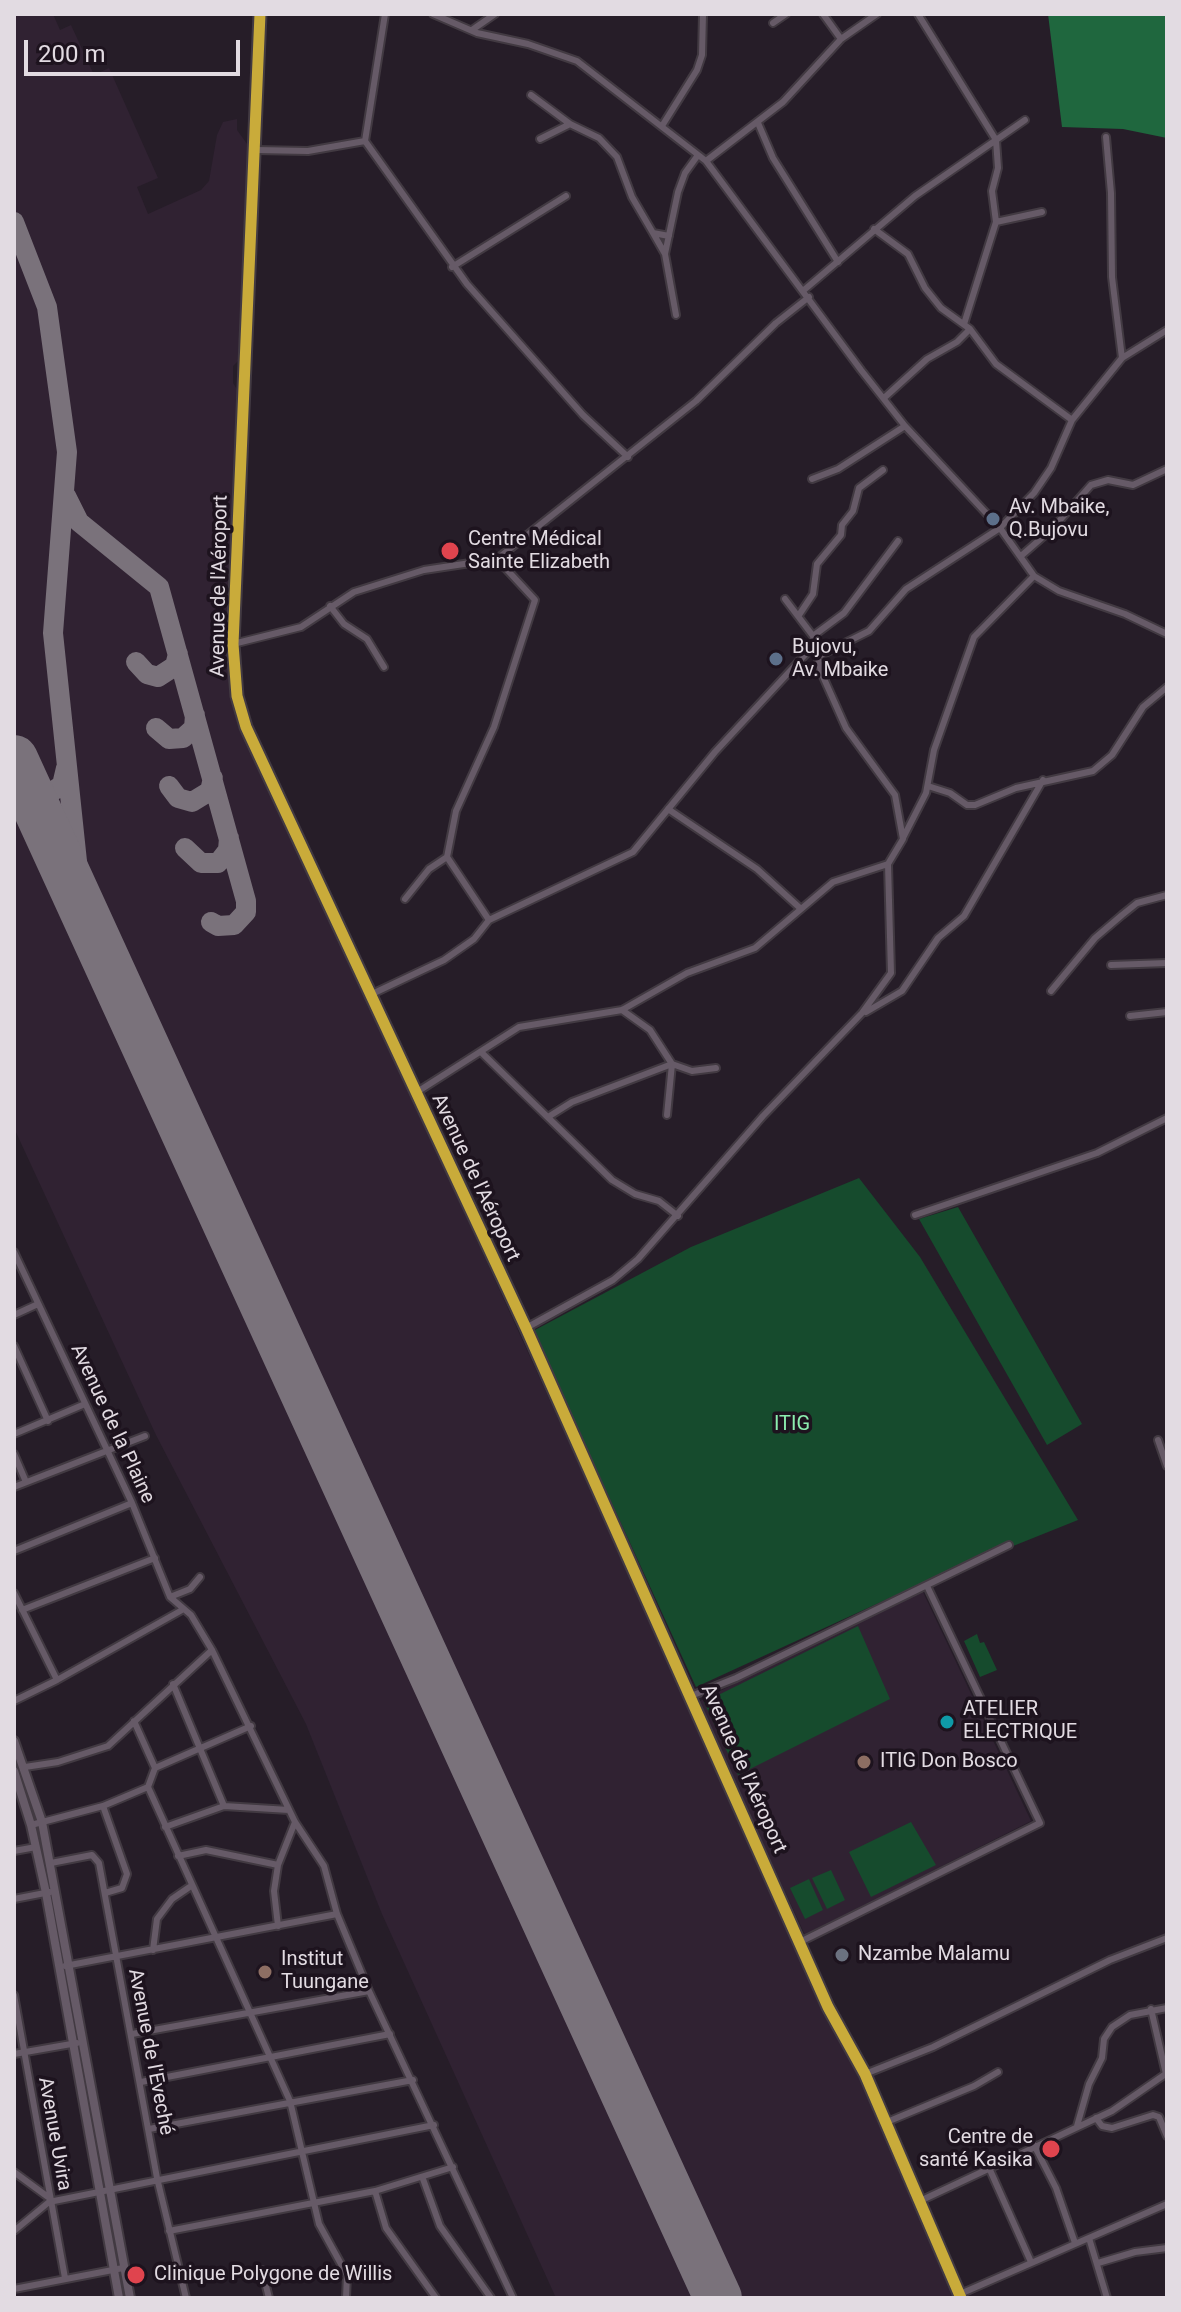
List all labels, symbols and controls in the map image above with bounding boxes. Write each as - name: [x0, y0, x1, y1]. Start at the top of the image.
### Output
- scale bar: [28, 24, 244, 74]
- text: 200 m: [38, 40, 105, 68]
- street label: Avenue de l'Aéroport: [206, 495, 234, 677]
- place label: Av. Mbaike, Q.Bujovu: [1009, 496, 1109, 543]
- marker: Av. Mbaike, Q.Bujovu: [984, 510, 1002, 528]
- place label: Centre Médical Sainte Elizabeth: [468, 528, 610, 575]
- marker: Centre Médical Sainte Elizabeth: [439, 540, 461, 562]
- place label: Bujovu, Av. Mbaike: [792, 636, 888, 683]
- marker: Bujovu, Av. Mbaike: [767, 650, 785, 668]
- street label: Avenue de l'Aéroport: [426, 1090, 524, 1266]
- street label: Avenue de la Plaine: [65, 1341, 159, 1507]
- park label: ITIG: [774, 1413, 810, 1437]
- street label: Avenue de l'Aéroport: [695, 1681, 791, 1857]
- place label: ATELIER ELECTRIQUE: [963, 1698, 1077, 1745]
- marker: ATELIER ELECTRIQUE: [938, 1713, 956, 1731]
- place label: ITIG Don Bosco: [880, 1750, 1018, 1774]
- marker: ITIG Don Bosco: [855, 1753, 873, 1771]
- place label: Nzambe Malamu: [858, 1943, 1010, 1967]
- marker: Nzambe Malamu: [833, 1946, 851, 1964]
- place label: Institut Tuungane: [281, 1948, 369, 1995]
- marker: Institut Tuungane: [256, 1963, 274, 1981]
- street label: Avenue de l'Eveché: [122, 1967, 178, 2137]
- street label: Avenue Uvira: [32, 2075, 76, 2193]
- place label: Centre de santé Kasika: [919, 2126, 1033, 2173]
- marker: Centre de santé Kasika: [1040, 2138, 1062, 2160]
- place label: Clinique Polygone de Willis: [154, 2263, 392, 2287]
- marker: Clinique Polygone de Willis: [125, 2264, 147, 2286]

